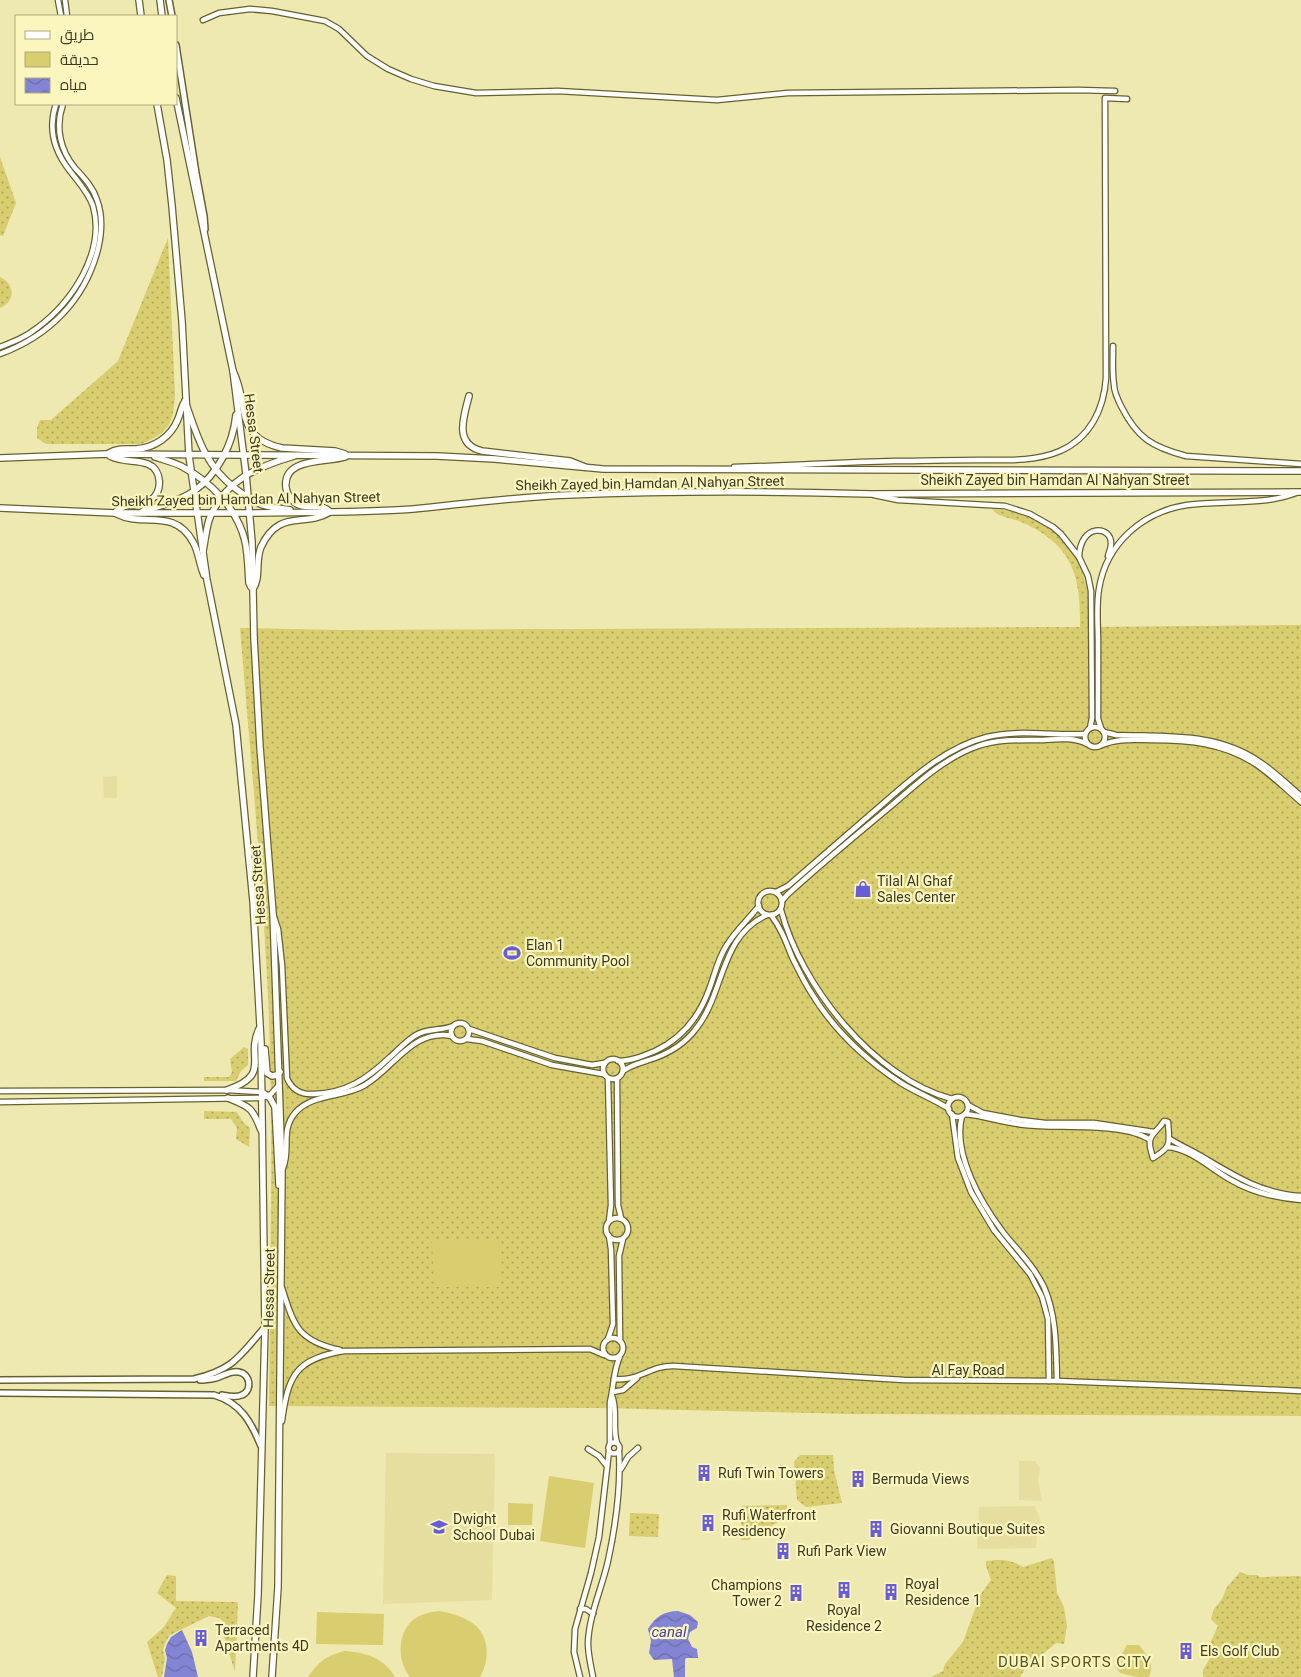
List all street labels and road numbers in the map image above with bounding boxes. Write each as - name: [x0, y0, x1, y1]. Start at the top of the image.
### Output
- street label: Hessa Street: [241, 392, 267, 474]
- street label: Sheikh Zayed bin Hamdan Al Nahyan Street: [920, 472, 1190, 488]
- street label: Sheikh Zayed bin Hamdan Al Nahyan Street: [515, 473, 785, 493]
- street label: Sheikh Zayed bin Hamdan Al Nahyan Street: [111, 489, 381, 509]
- street label: Hessa Street: [247, 844, 269, 925]
- street label: Hessa Street: [260, 1248, 278, 1328]
- street label: Al Fay Road: [931, 1362, 1005, 1378]

